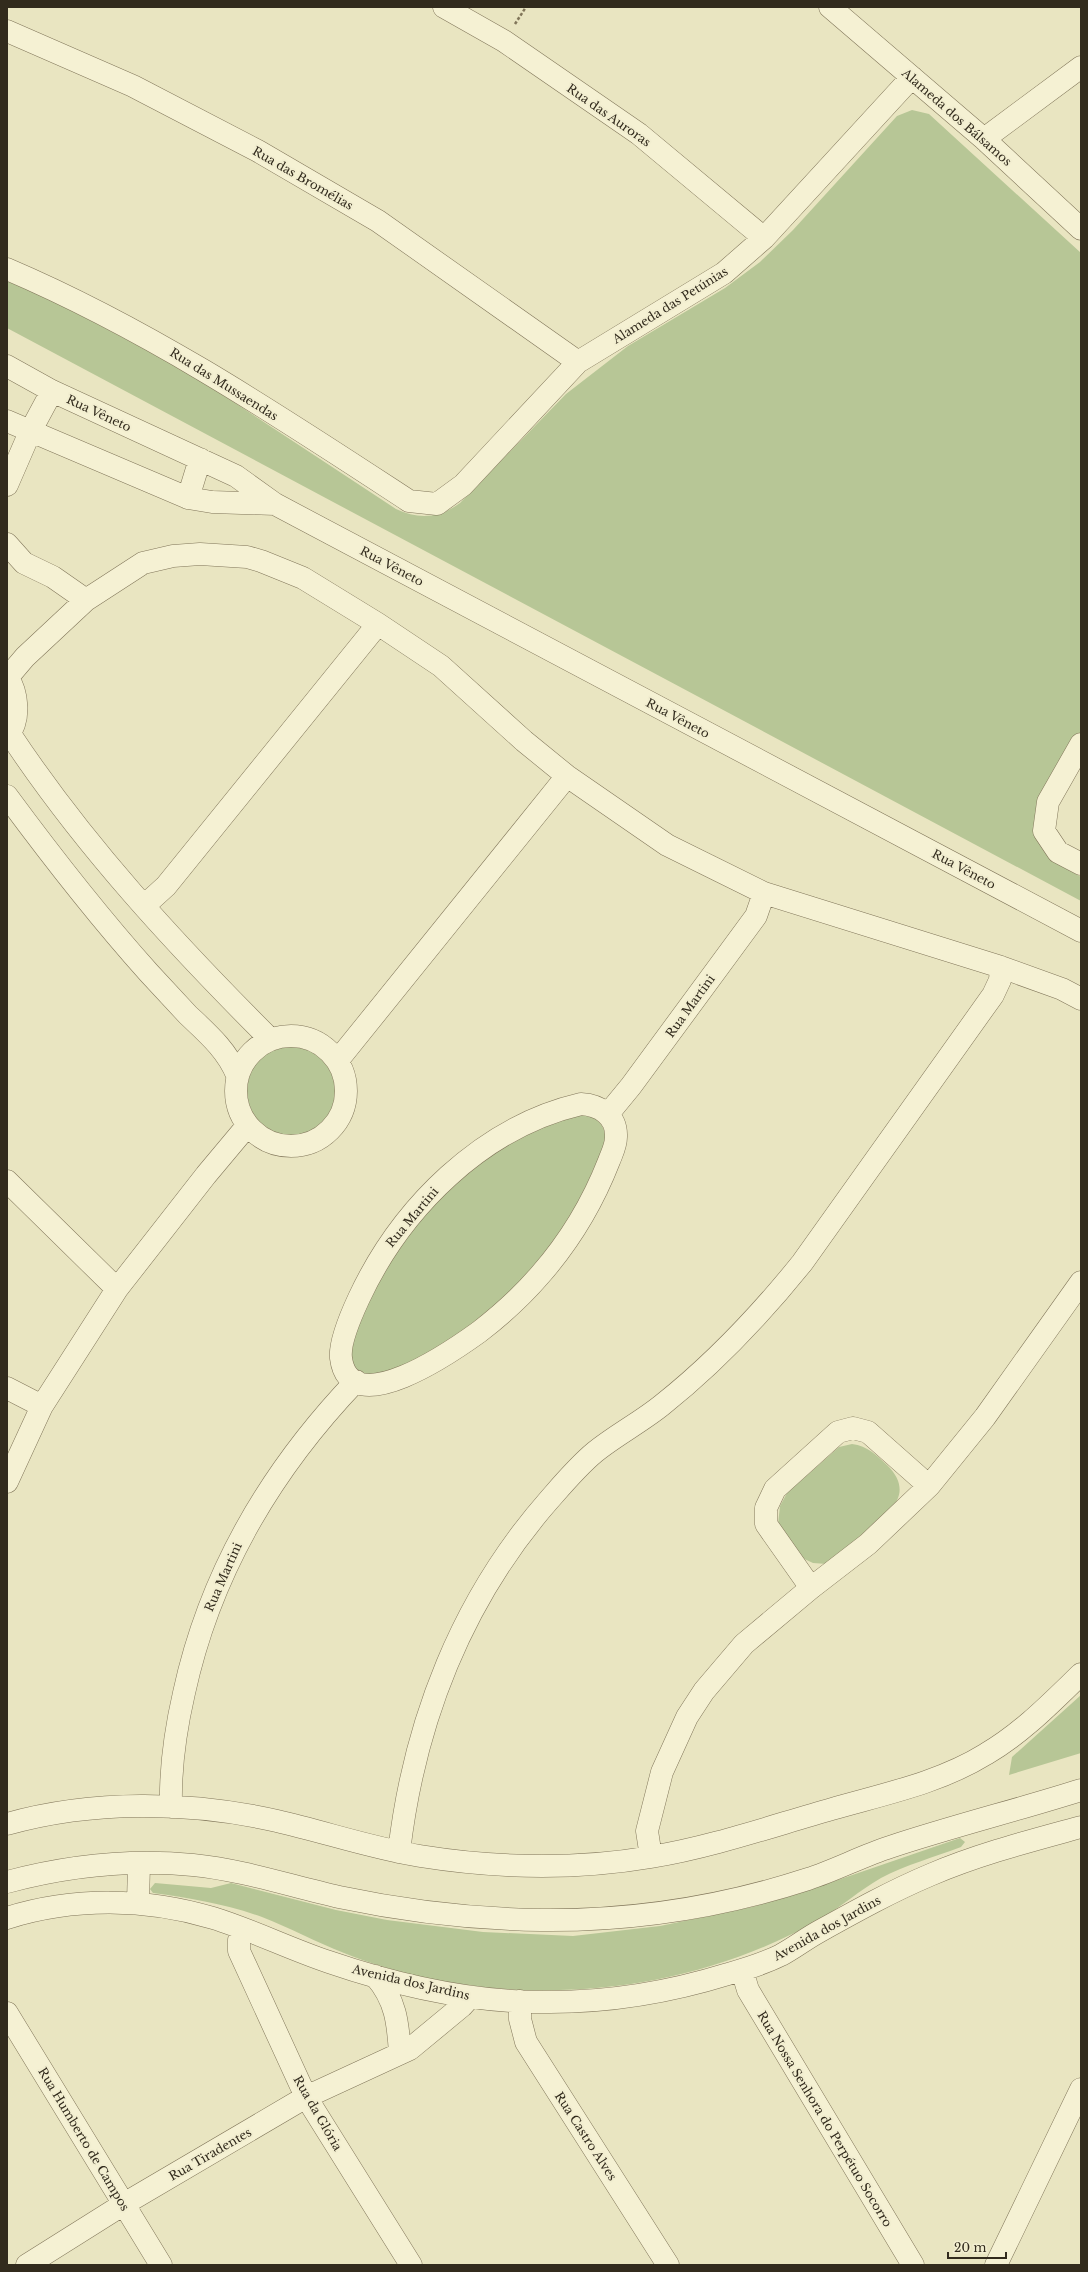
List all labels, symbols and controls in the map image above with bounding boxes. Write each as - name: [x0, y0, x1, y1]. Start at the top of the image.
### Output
- street label: Alameda dos Bálsamos: [898, 65, 1015, 169]
- street label: Rua das Auroras: [564, 80, 654, 150]
- street label: Rua das Bromélias: [250, 143, 356, 213]
- street label: Alameda das Petúnias: [609, 263, 730, 347]
- street label: Rua das Mussaendas: [167, 345, 281, 423]
- street label: Rua Vêneto: [64, 391, 134, 435]
- street label: Rua Vêneto: [358, 543, 426, 589]
- street label: Rua Vêneto: [644, 695, 712, 741]
- street label: Rua Vêneto: [930, 846, 998, 892]
- street label: Rua Martini: [662, 972, 718, 1040]
- street label: Rua Martini: [383, 1184, 441, 1250]
- street label: Rua Martini: [201, 1540, 245, 1614]
- street label: Avenida dos Jardins: [770, 1892, 883, 1964]
- street label: Avenida dos Jardins: [350, 1961, 471, 2003]
- street label: Rua Nossa Senhora do Perpétuo Socorro: [754, 2008, 896, 2230]
- street label: Rua Humberto de Campos: [35, 2065, 133, 2213]
- street label: Rua da Glória: [290, 2073, 346, 2153]
- street label: Rua Castro Alves: [552, 2089, 620, 2183]
- street label: Rua Tiradentes: [166, 2124, 254, 2184]
- scale bar: [948, 2234, 1006, 2260]
- text: 20 m: [954, 2240, 986, 2255]

